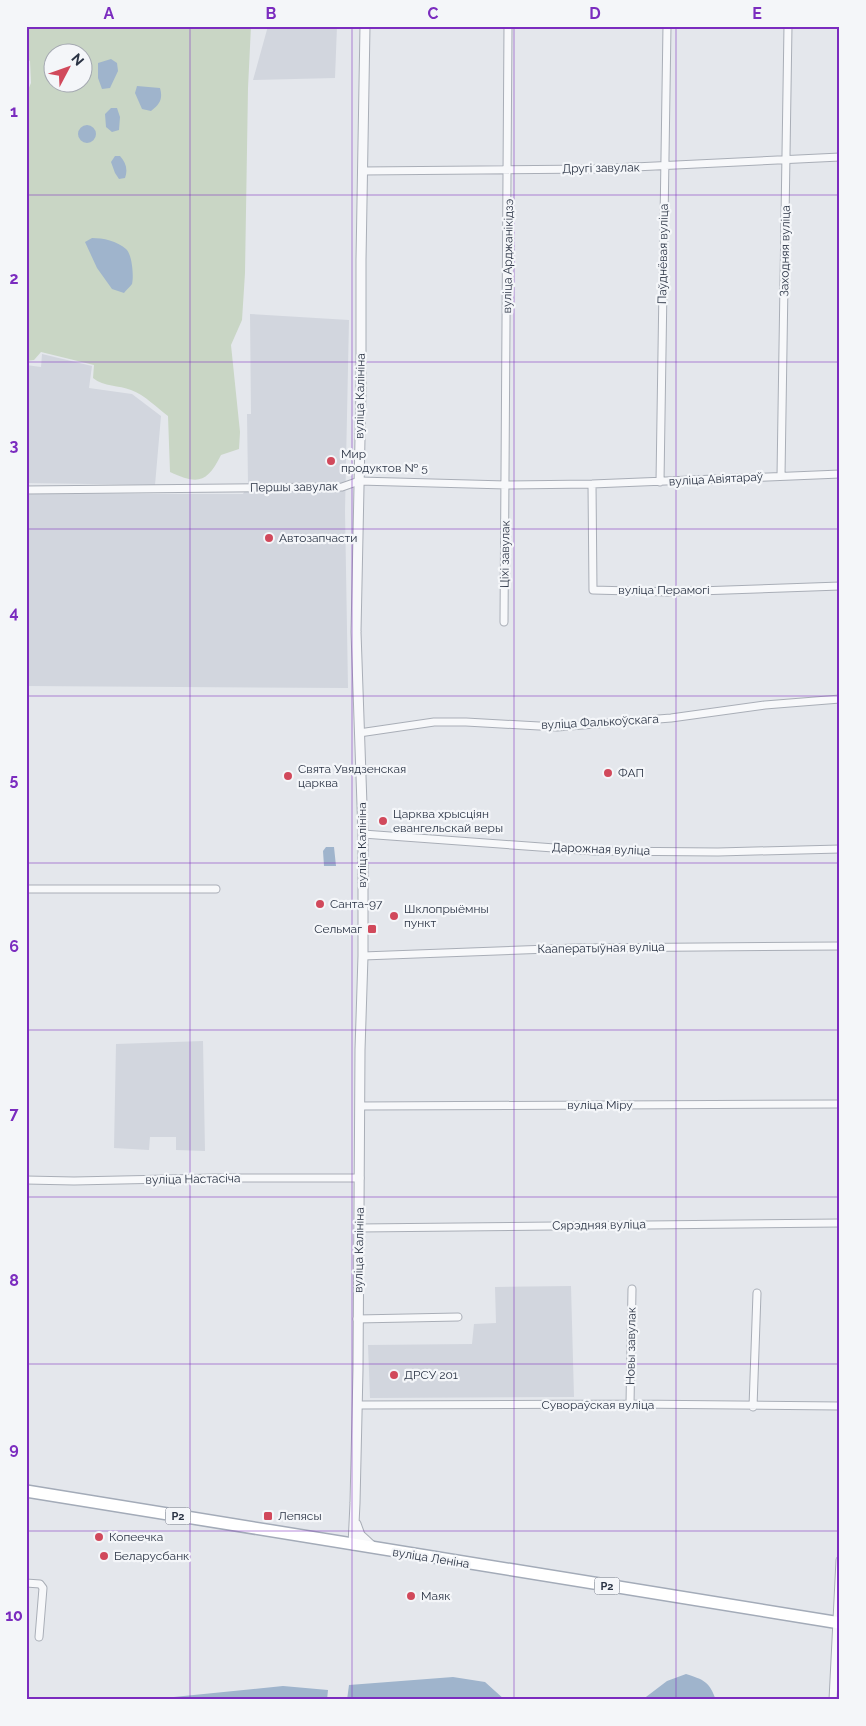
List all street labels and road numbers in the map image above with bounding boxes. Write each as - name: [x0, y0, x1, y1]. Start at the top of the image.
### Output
- street label: Другі завулак: [562, 160, 640, 176]
- street label: вуліца Арджанікідзэ: [500, 198, 516, 313]
- street label: Паўднёвая вуліца: [655, 204, 671, 304]
- street label: Заходняя вуліца: [777, 205, 793, 297]
- street label: вуліца Калініна: [352, 353, 368, 439]
- street label: вуліца Авіятараў: [668, 470, 764, 488]
- street label: Першы завулак: [250, 479, 338, 495]
- street label: Ціхі завулак: [497, 520, 513, 588]
- street label: вуліца Перамогі: [618, 583, 710, 597]
- street label: вуліца Фалькоўскага: [541, 712, 659, 732]
- street label: вуліца Калініна: [355, 802, 369, 888]
- street label: Дарожная вуліца: [552, 840, 650, 858]
- street label: Кааператыўная вуліца: [537, 940, 665, 956]
- street label: вуліца Міру: [567, 1098, 633, 1112]
- street label: вуліца Настасіча: [145, 1171, 241, 1187]
- street label: вуліца Калініна: [351, 1207, 367, 1293]
- street label: Сярэдняя вуліца: [552, 1217, 646, 1233]
- street label: Новы завулак: [623, 1307, 639, 1385]
- street label: Сувораўская вуліца: [542, 1398, 654, 1412]
- road number: Р2: [166, 1508, 190, 1524]
- street label: вуліца Леніна: [391, 1545, 471, 1571]
- road number: Р2: [594, 1578, 620, 1594]

